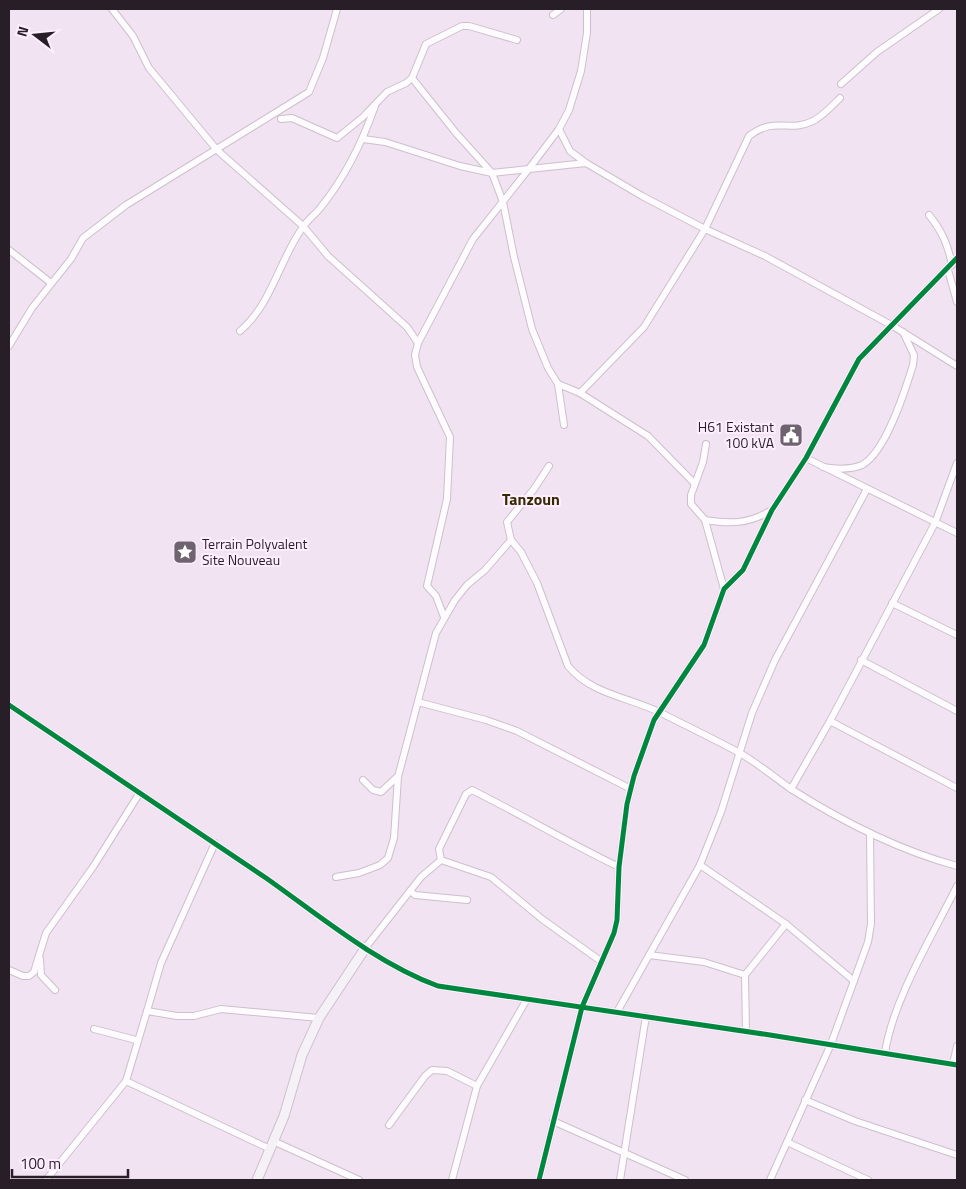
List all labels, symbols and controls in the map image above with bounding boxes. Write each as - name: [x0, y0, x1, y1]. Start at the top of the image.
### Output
- north arrow: [10, 10, 60, 60]
- text: N: [11, 24, 33, 39]
- place label: H61 Existant 100 kVA: [698, 416, 775, 453]
- public building icon: H61 Existant 100 kVA: [778, 422, 804, 448]
- district label: Tanzoun: [502, 487, 560, 511]
- place label: Terrain Polyvalent Site Nouveau: [202, 533, 308, 570]
- place icon: Terrain Polyvalent Site Nouveau: [172, 539, 198, 565]
- scale bar: [12, 1146, 129, 1178]
- text: 100 m: [20, 1152, 61, 1175]

